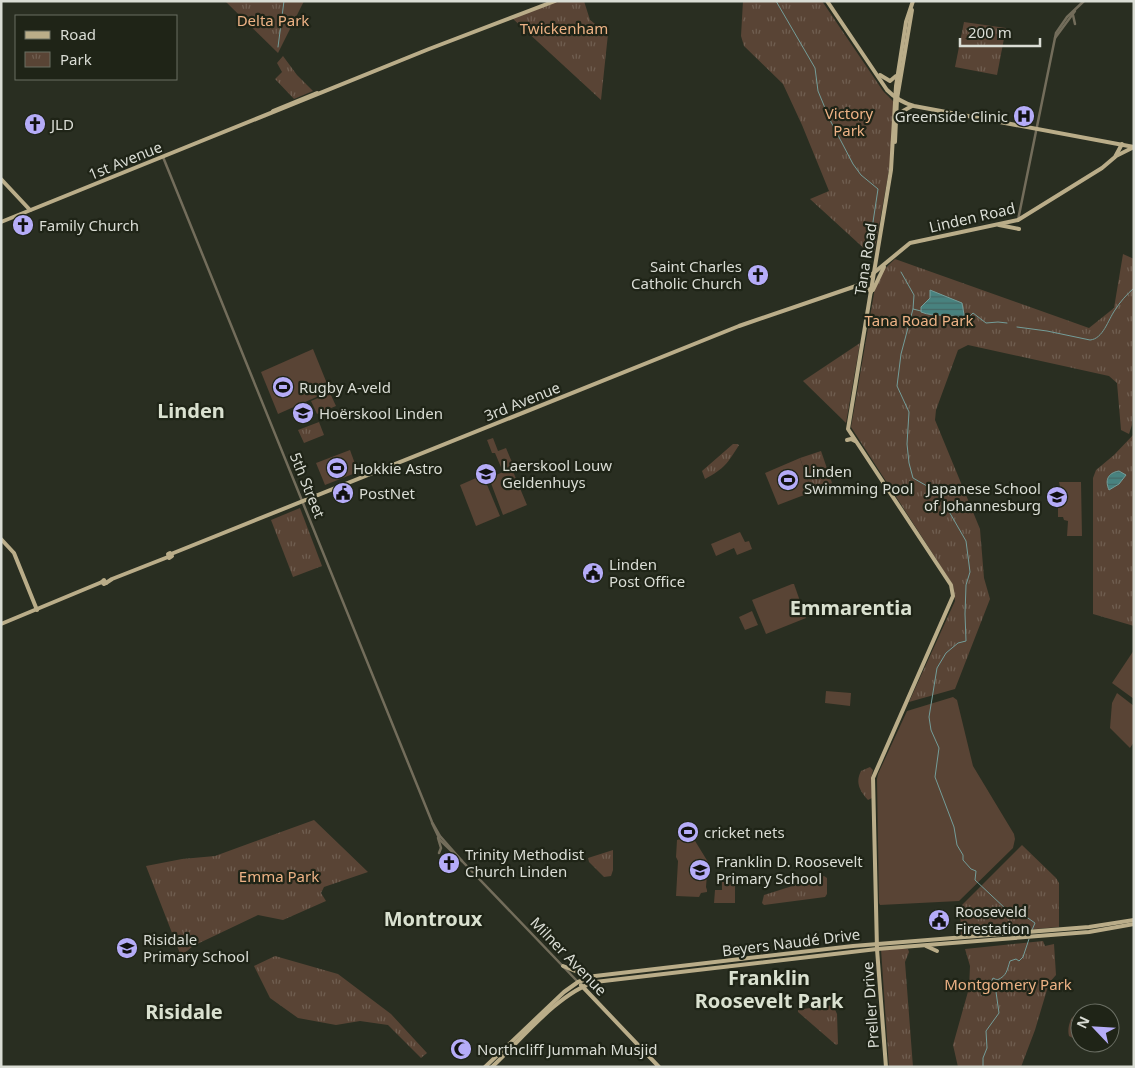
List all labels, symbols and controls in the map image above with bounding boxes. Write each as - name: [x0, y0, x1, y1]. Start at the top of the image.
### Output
- park label: Delta Park: [237, 10, 309, 30]
- legend: [15, 15, 178, 80]
- scale bar: [960, 15, 1040, 47]
- park label: Twickenham: [520, 18, 608, 38]
- text: 200 m: [968, 22, 1012, 42]
- text: Road: [60, 24, 96, 44]
- text: Park: [60, 49, 92, 69]
- park label: Victory Park: [825, 103, 874, 140]
- hospital icon: Greenside Clinic: [1012, 104, 1036, 128]
- place label: Greenside Clinic: [895, 106, 1008, 126]
- church icon: JLD: [23, 112, 47, 136]
- place label: JLD: [49, 114, 74, 134]
- street label: 1st Avenue: [85, 136, 165, 184]
- street label: Linden Road: [927, 197, 1017, 237]
- church icon: Family Church: [11, 213, 35, 237]
- place label: Family Church: [39, 215, 139, 235]
- street label: Tana Road: [849, 221, 881, 297]
- place label: Saint Charles Catholic Church: [631, 256, 742, 293]
- church icon: Saint Charles Catholic Church: [746, 263, 770, 287]
- park label: Tana Road Park: [865, 310, 973, 330]
- sports icon: Rugby A-veld: [271, 375, 295, 399]
- place label: Rugby A-veld: [299, 377, 391, 397]
- street label: 3rd Avenue: [481, 377, 563, 425]
- district label: Linden: [157, 397, 225, 424]
- school or university icon: Hoërskool Linden: [291, 401, 315, 425]
- place label: Hoërskool Linden: [319, 403, 443, 423]
- street label: 5th Street: [286, 449, 330, 521]
- place label: Laerskool Louw Geldenhuys: [502, 455, 612, 492]
- sports icon: Hokkie Astro: [325, 456, 349, 480]
- place label: Hokkie Astro: [353, 458, 443, 478]
- place label: Linden Swimming Pool: [804, 461, 913, 498]
- school or university icon: Laerskool Louw Geldenhuys: [474, 462, 498, 486]
- sports icon: Linden Swimming Pool: [776, 468, 800, 492]
- place label: Japanese School of Johannesburg: [924, 478, 1041, 515]
- public building icon: PostNet: [331, 481, 355, 505]
- place label: PostNet: [359, 483, 416, 503]
- school or university icon: Japanese School of Johannesburg: [1045, 485, 1069, 509]
- place label: Linden Post Office: [609, 554, 685, 591]
- public building icon: Linden Post Office: [581, 561, 605, 585]
- district label: Emmarentia: [790, 594, 912, 621]
- sports icon: cricket nets: [676, 820, 700, 844]
- place label: cricket nets: [704, 822, 785, 842]
- place label: Trinity Methodist Church Linden: [465, 844, 585, 881]
- church icon: Trinity Methodist Church Linden: [437, 851, 461, 875]
- place label: Franklin D. Roosevelt Primary School: [716, 851, 863, 888]
- school or university icon: Franklin D. Roosevelt Primary School: [688, 858, 712, 882]
- park label: Emma Park: [239, 866, 319, 886]
- place label: Rooseveld Firestation: [955, 901, 1030, 938]
- district label: Montroux: [384, 905, 483, 932]
- public building icon: Rooseveld Firestation: [927, 908, 951, 932]
- street label: Milner Avenue: [526, 912, 612, 1000]
- street label: Beyers Naudé Drive: [721, 924, 861, 960]
- place label: Risidale Primary School: [143, 929, 249, 966]
- school or university icon: Risidale Primary School: [115, 936, 139, 960]
- street label: Preller Drive: [857, 961, 883, 1049]
- district label: Franklin Roosevelt Park: [695, 964, 844, 1014]
- park label: Montgomery Park: [944, 974, 1072, 994]
- district label: Risidale: [145, 998, 223, 1025]
- north arrow: [1070, 1003, 1120, 1053]
- text: N: [1072, 1013, 1094, 1031]
- mosque icon: Northcliff Jummah Musjid: [449, 1037, 473, 1061]
- place label: Northcliff Jummah Musjid: [477, 1039, 658, 1059]

